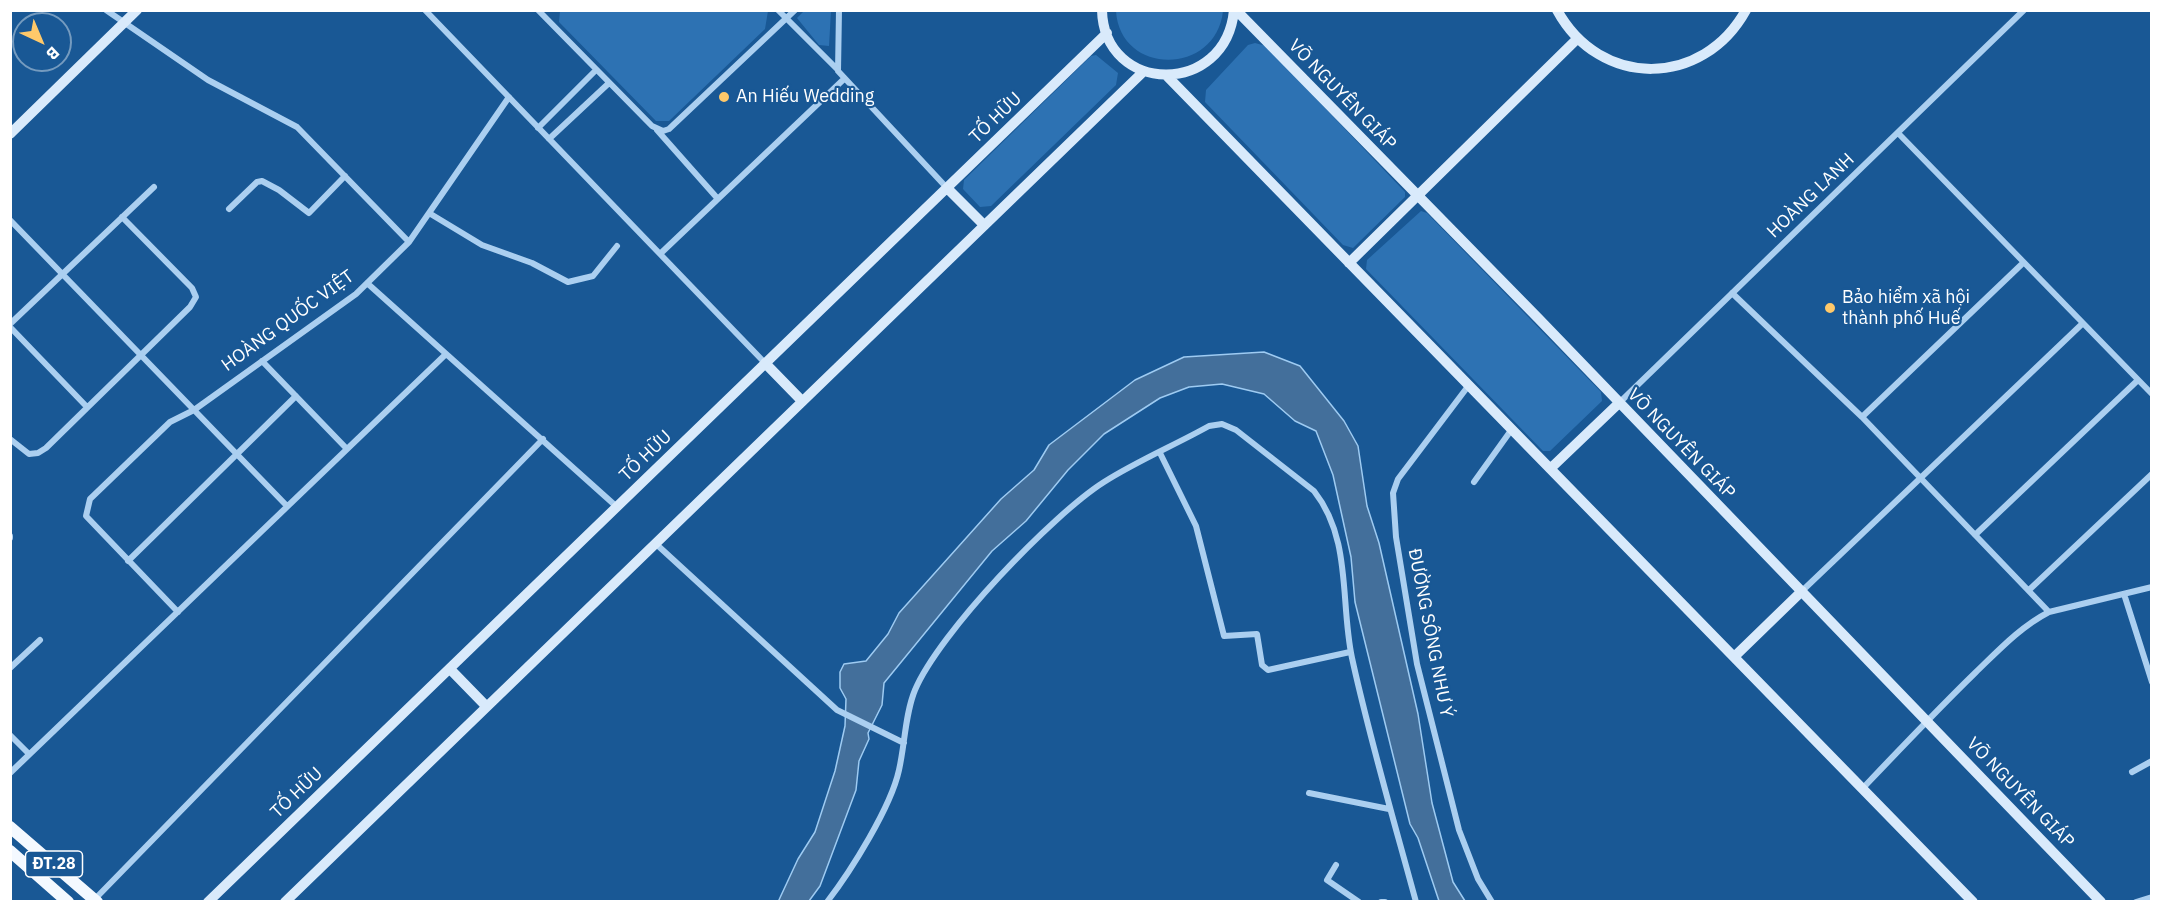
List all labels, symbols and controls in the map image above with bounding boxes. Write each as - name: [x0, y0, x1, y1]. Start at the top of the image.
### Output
- north arrow: [12, 12, 72, 72]
- street label: VÕ NGUYÊN GIÁP: [1284, 35, 1400, 155]
- text: B: [42, 43, 64, 64]
- place label: An Hiếu Wedding: [736, 86, 874, 108]
- street label: TỐ HỮU: [965, 88, 1027, 148]
- marker: An Hiếu Wedding: [717, 90, 731, 104]
- street label: HOÀNG LANH: [1763, 149, 1859, 243]
- street label: HOÀNG QUỐC VIỆT: [218, 266, 358, 376]
- place label: Bảo hiểm xã hội thành phố Huế: [1842, 287, 1970, 330]
- marker: Bảo hiểm xã hội thành phố Huế: [1823, 301, 1837, 315]
- street label: VÕ NGUYÊN GIÁP: [1623, 384, 1739, 504]
- street label: TỐ HỮU: [615, 426, 677, 486]
- street label: ĐƯỜNG SÔNG NHƯ Ý: [1403, 547, 1457, 719]
- street label: VÕ NGUYÊN GIÁP: [1962, 733, 2078, 853]
- street label: TỐ HỮU: [266, 763, 328, 823]
- road number: ĐT.28: [26, 851, 82, 877]

